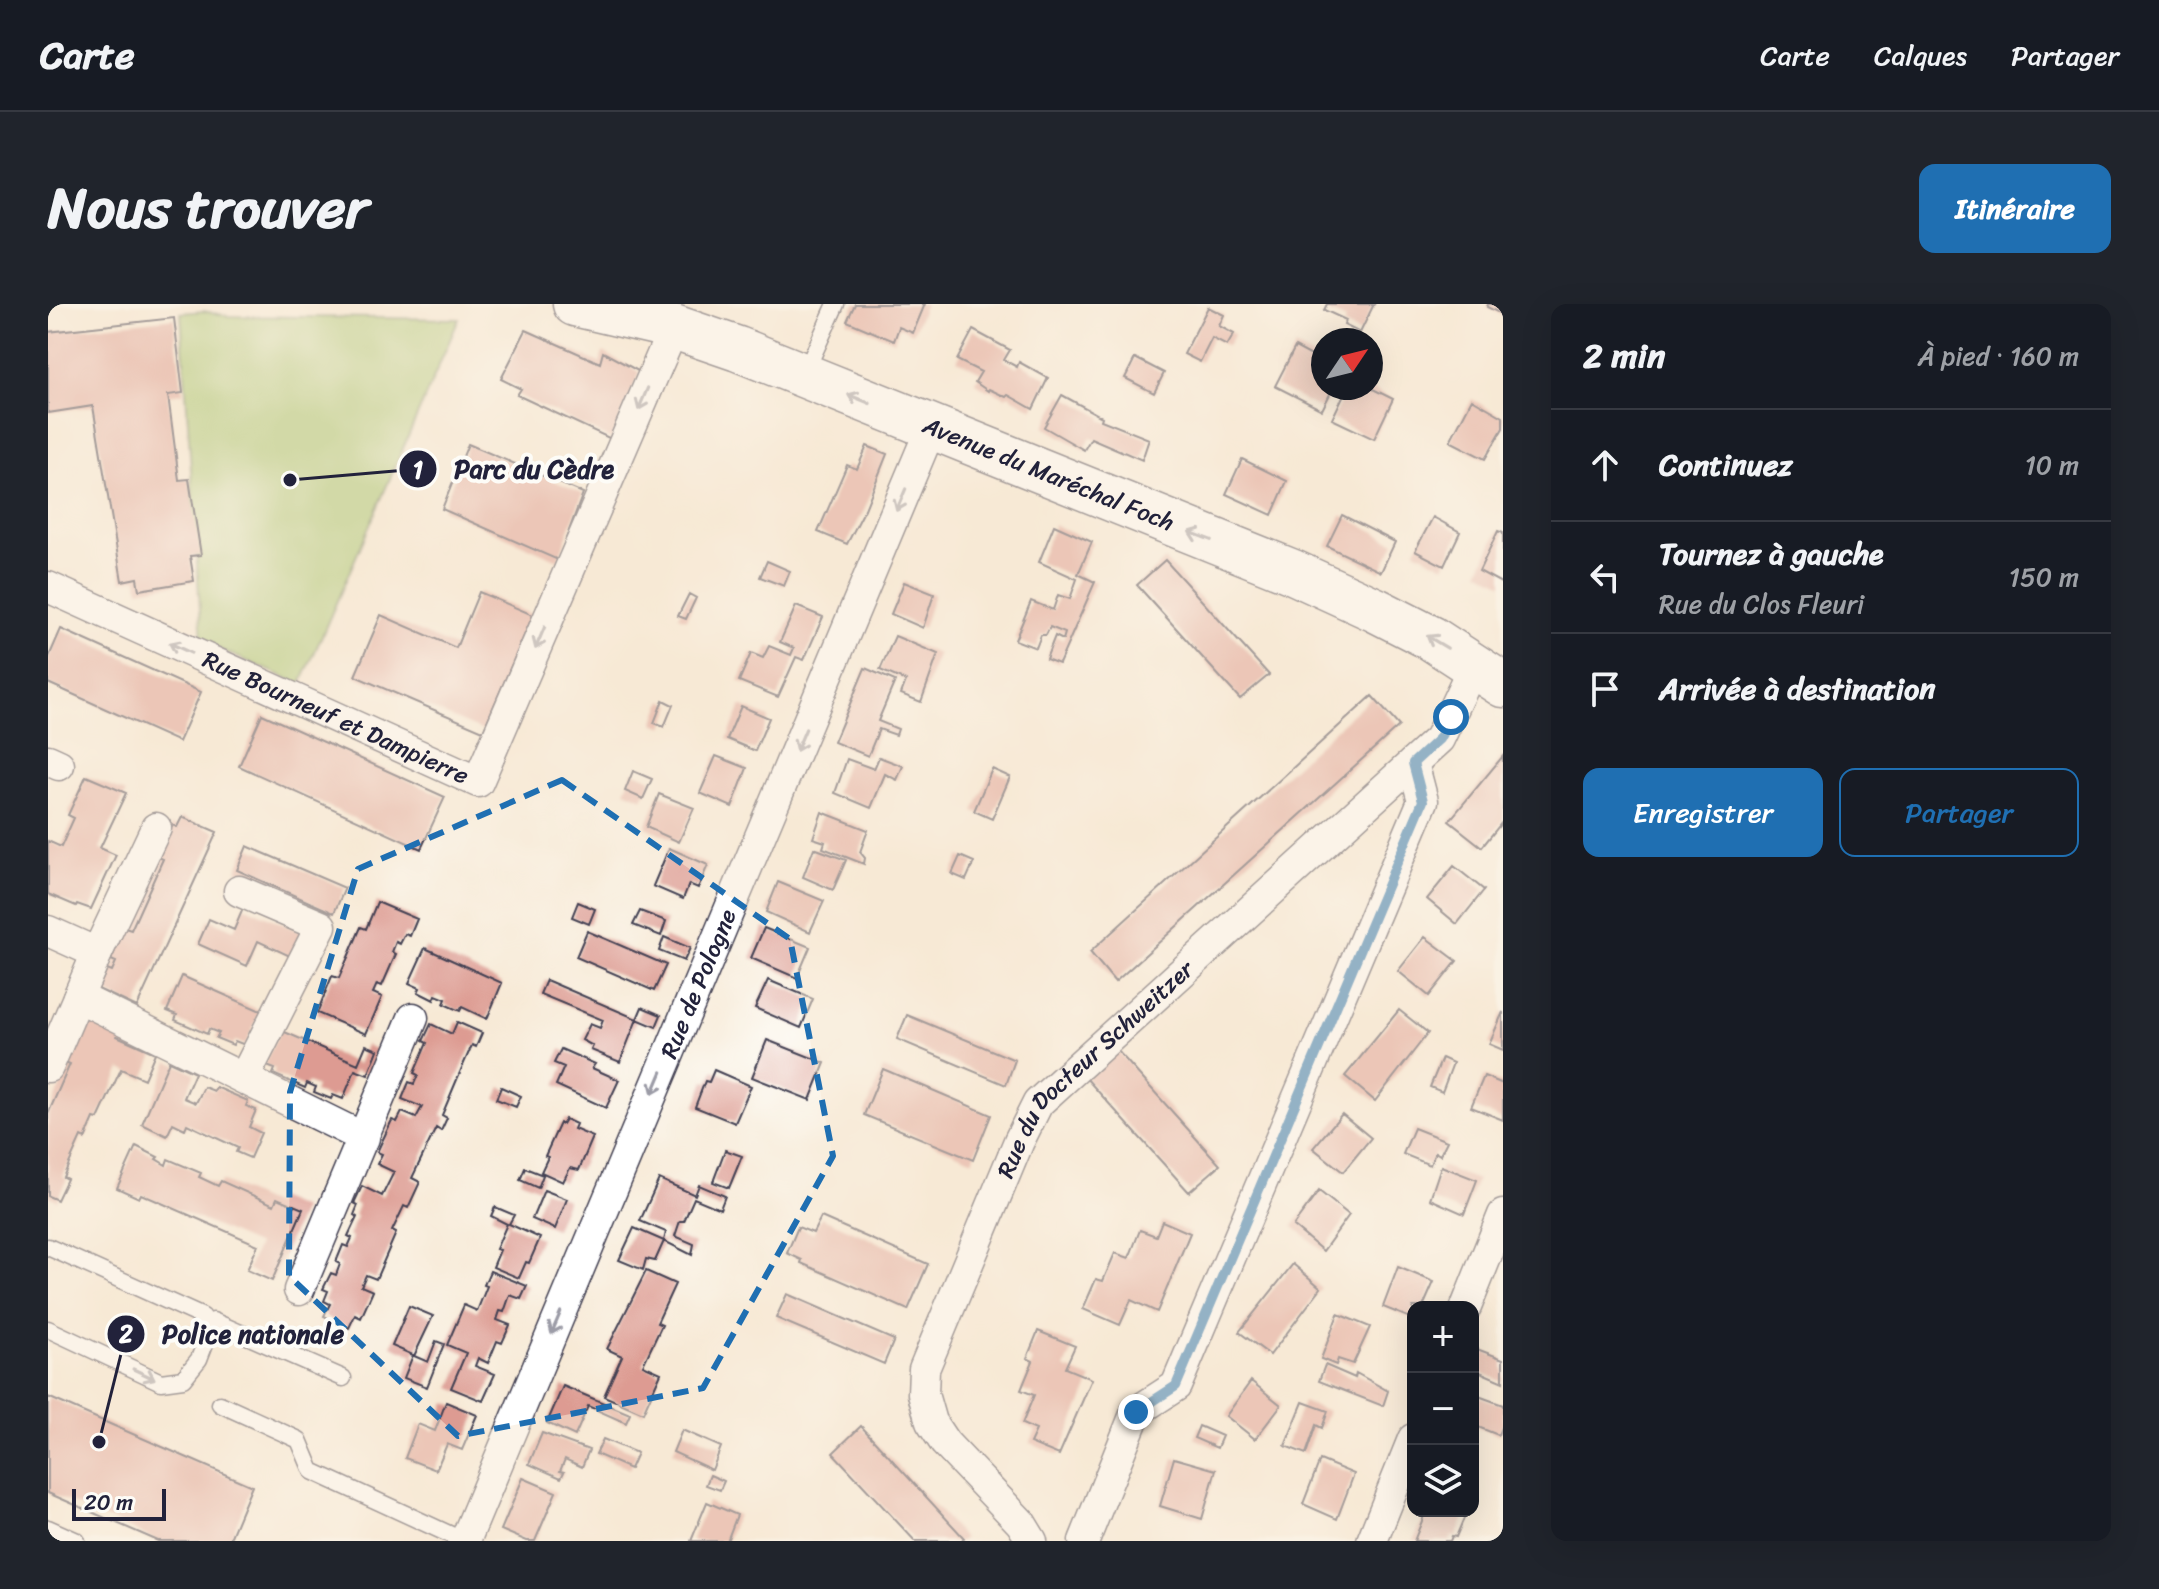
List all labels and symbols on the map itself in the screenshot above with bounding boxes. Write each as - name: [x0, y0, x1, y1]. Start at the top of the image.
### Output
- north arrow: [1311, 328, 1383, 400]
- one-way arrow: [634, 386, 649, 410]
- one-way arrow: [847, 391, 872, 405]
- street label: Avenue du Maréchal Foch: [915, 404, 1181, 543]
- callout: Parc du Cèdre: [398, 444, 631, 494]
- text: Parc du Cèdre: [454, 446, 615, 492]
- text: 1: [413, 449, 423, 491]
- one-way arrow: [893, 487, 908, 512]
- one-way arrow: [1188, 528, 1213, 542]
- one-way arrow: [532, 625, 547, 649]
- one-way arrow: [1426, 634, 1449, 650]
- street label: Rue Bourneuf et Dampierre: [196, 639, 476, 796]
- one-way arrow: [168, 640, 192, 655]
- route start: [1433, 699, 1469, 735]
- one-way arrow: [792, 727, 807, 752]
- street label: Rue de Pologne: [648, 902, 749, 1065]
- street label: Rue du Docteur Schweitzer: [985, 948, 1205, 1185]
- one-way arrow: [648, 1070, 663, 1095]
- callout: Police nationale: [106, 1309, 361, 1359]
- one-way arrow: [548, 1310, 563, 1335]
- text: Police nationale: [162, 1311, 345, 1357]
- text: 2: [118, 1313, 133, 1355]
- one-way arrow: [132, 1367, 156, 1382]
- route end: [1118, 1394, 1154, 1430]
- scale bar: [72, 1485, 166, 1521]

